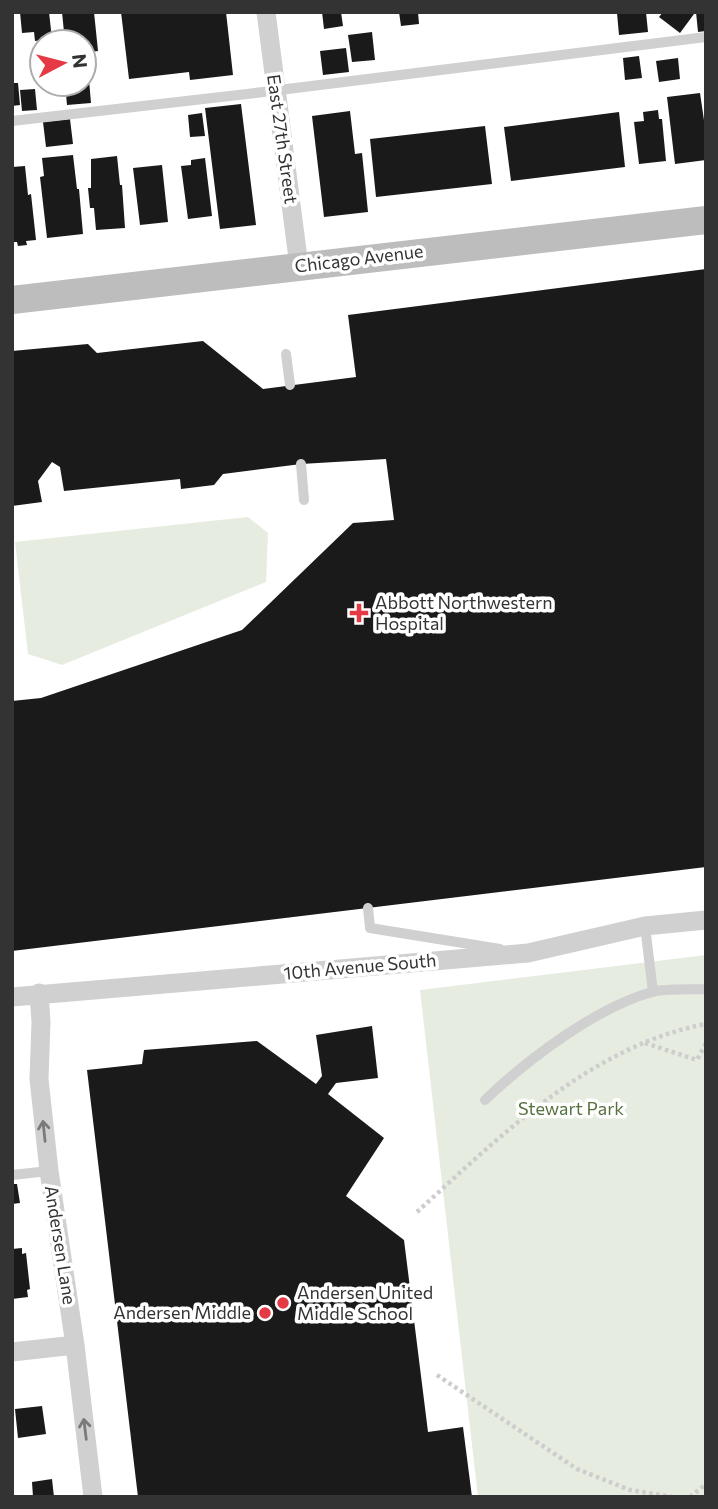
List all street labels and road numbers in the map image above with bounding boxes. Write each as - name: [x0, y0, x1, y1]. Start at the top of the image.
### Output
- street label: East 27th Street: [263, 73, 303, 205]
- street label: Chicago Avenue: [293, 239, 424, 277]
- street label: 10th Avenue South: [283, 948, 437, 984]
- street label: Andersen Lane: [41, 1184, 81, 1306]

